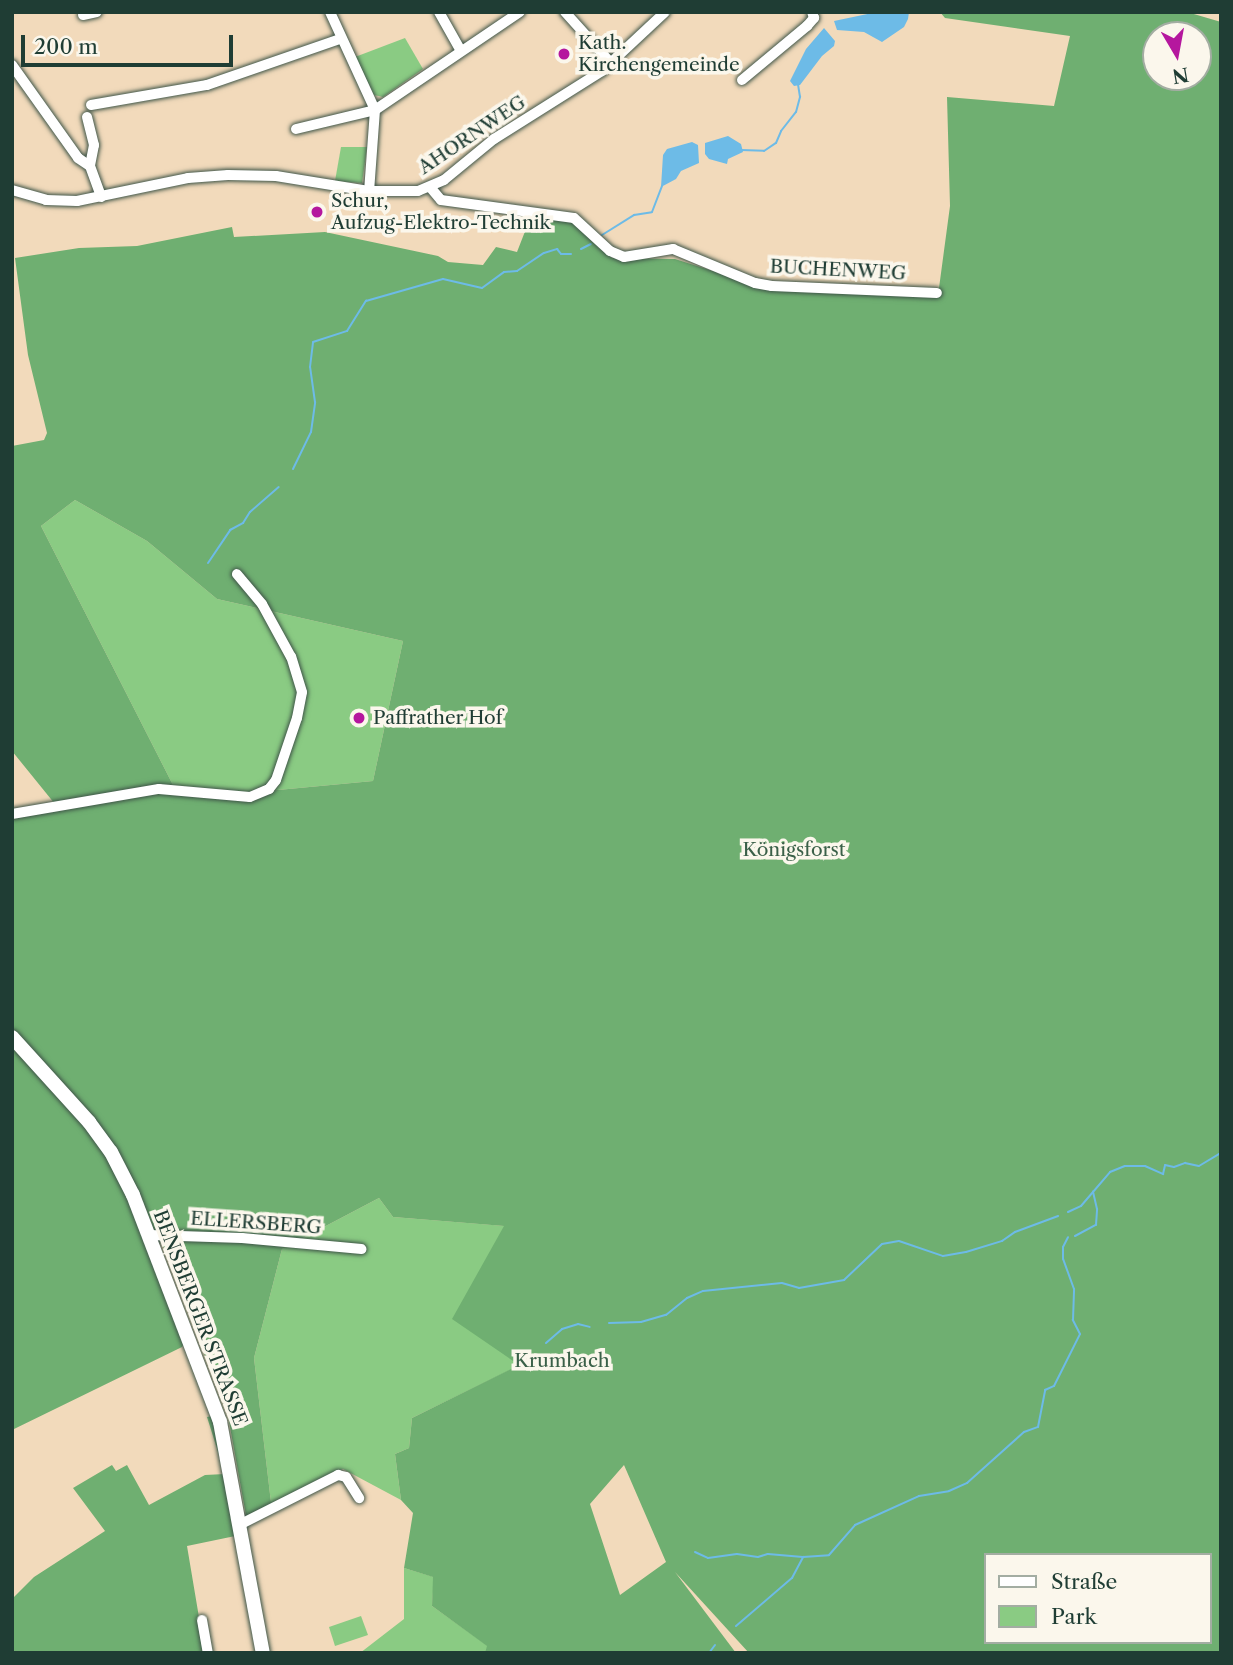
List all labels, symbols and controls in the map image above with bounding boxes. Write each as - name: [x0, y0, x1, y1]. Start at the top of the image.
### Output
- scale bar: [24, 21, 236, 65]
- north arrow: [1142, 21, 1212, 91]
- place label: Kath. Kirchengemeinde: [578, 32, 740, 76]
- text: 200 m: [34, 34, 98, 59]
- marker: Kath. Kirchengemeinde: [556, 46, 572, 62]
- text: N: [1170, 62, 1191, 88]
- street label: AHORNWEG: [414, 91, 530, 179]
- place label: Schur, Aufzug-Elektro-Technik: [331, 190, 551, 234]
- marker: Schur, Aufzug-Elektro-Technik: [309, 204, 325, 220]
- street label: BUCHENWEG: [769, 255, 907, 285]
- place label: Paffrather Hof: [373, 707, 503, 729]
- marker: Paffrather Hof: [351, 710, 367, 726]
- park label: Königsforst: [743, 839, 845, 861]
- street label: BENSBERGER STRASSE: [148, 1206, 252, 1430]
- street label: ELLERSBERG: [190, 1207, 322, 1239]
- park label: Krumbach: [514, 1350, 610, 1372]
- legend: [984, 1553, 1212, 1644]
- text: Straße: [1051, 1569, 1117, 1594]
- text: Park: [1051, 1604, 1097, 1629]

